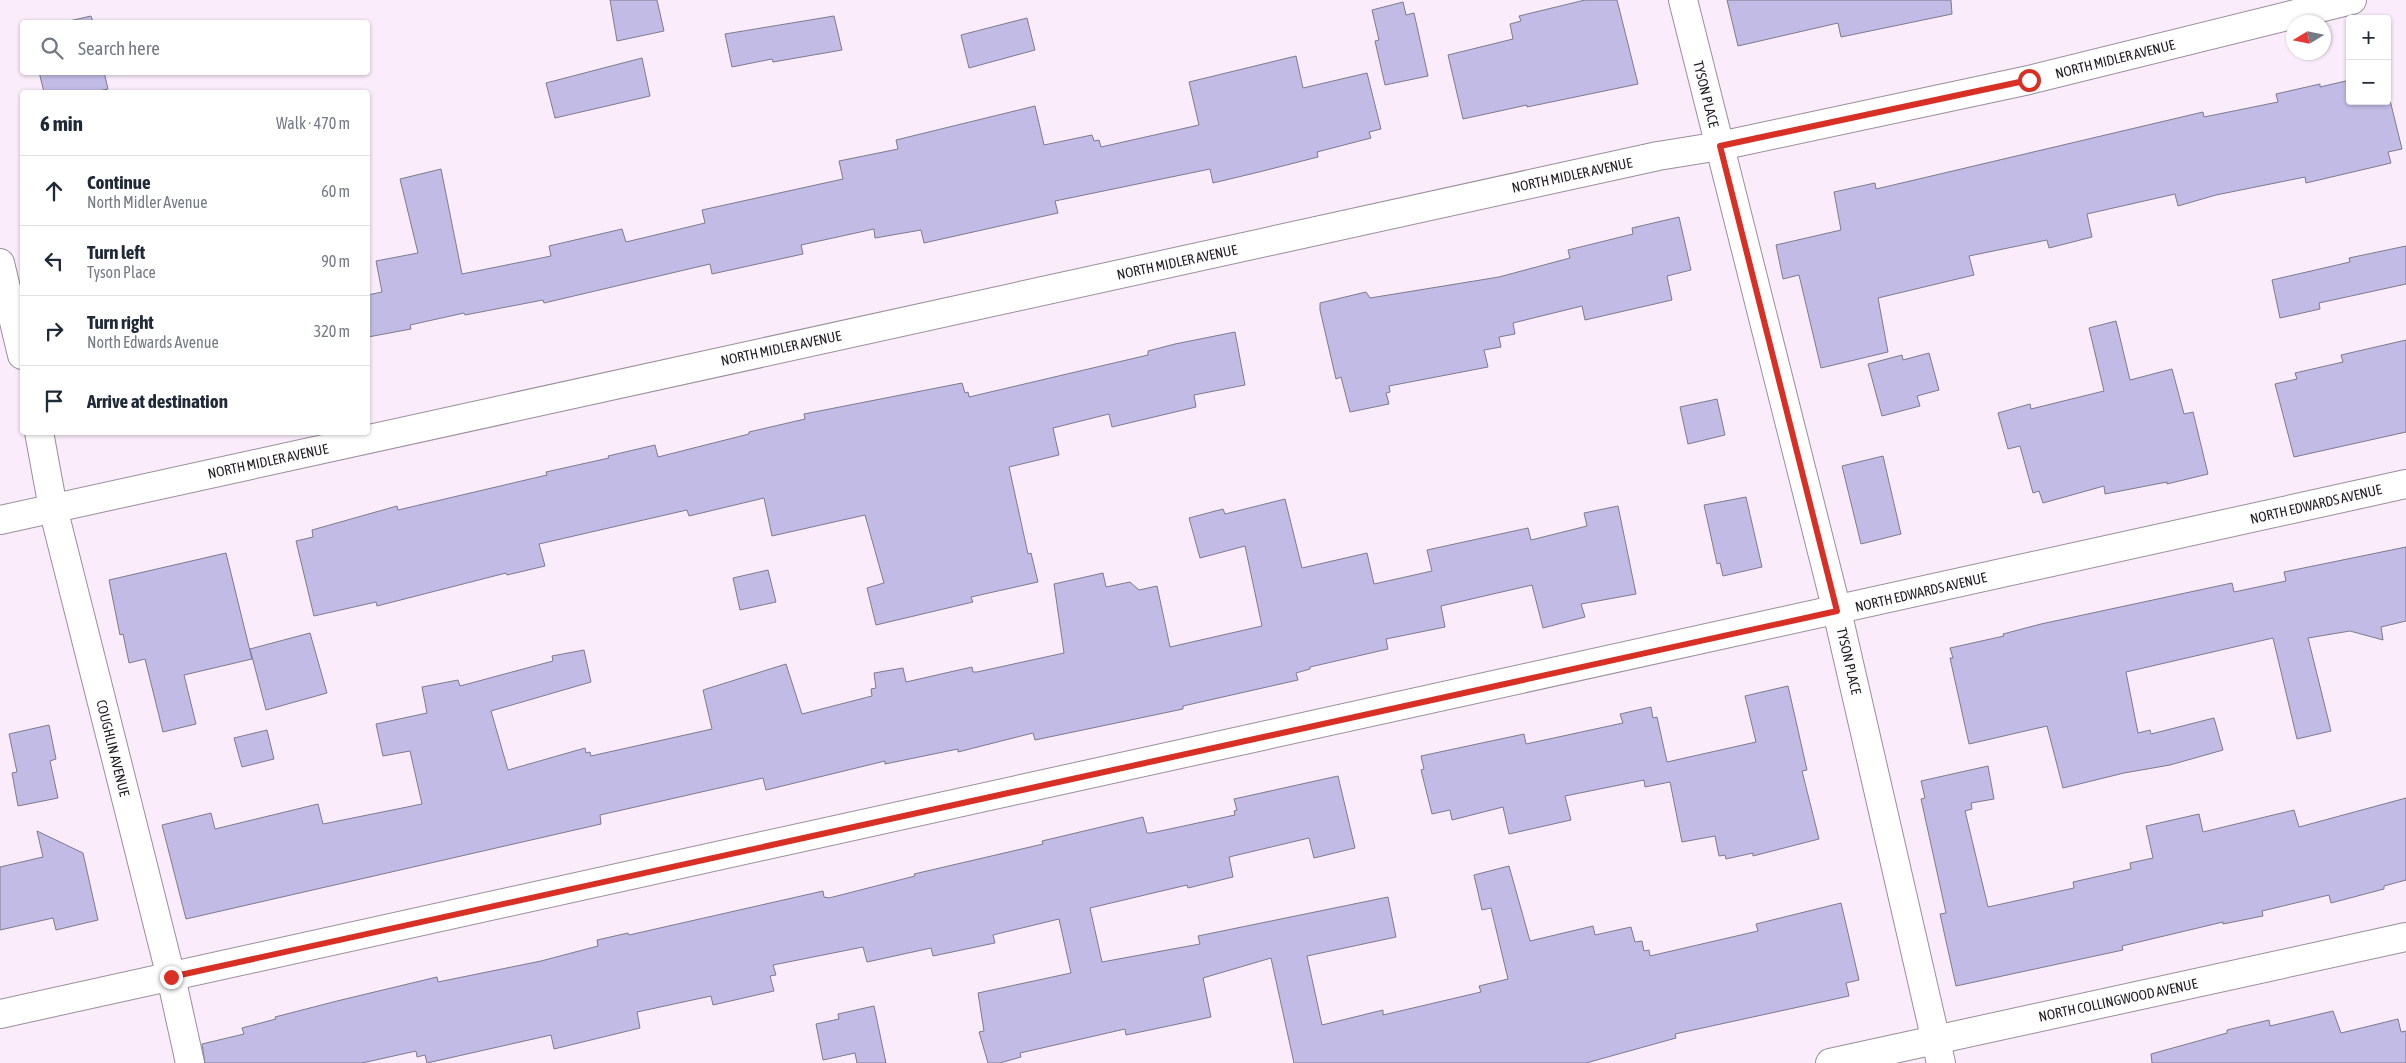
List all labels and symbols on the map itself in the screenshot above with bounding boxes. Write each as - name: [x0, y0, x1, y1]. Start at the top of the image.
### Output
- north arrow: [2286, 15, 2331, 60]
- street label: NORTH MIDLER AVENUE: [2054, 36, 2176, 82]
- street label: TYSON PLACE: [1690, 59, 1722, 129]
- route start: [2018, 69, 2041, 92]
- street label: NORTH MIDLER AVENUE: [1510, 154, 1634, 196]
- street label: NORTH MIDLER AVENUE: [1115, 241, 1239, 283]
- street label: NORTH MIDLER AVENUE: [719, 327, 843, 369]
- street label: NORTH MIDLER AVENUE: [206, 440, 330, 482]
- street label: NORTH EDWARDS AVENUE: [2249, 481, 2383, 527]
- street label: NORTH EDWARDS AVENUE: [1854, 569, 1988, 615]
- street label: TYSON PLACE: [1834, 626, 1864, 696]
- street label: COUGHLIN AVENUE: [93, 698, 133, 798]
- route end: [160, 966, 183, 989]
- street label: NORTH COLLINGWOOD AVENUE: [2037, 975, 2199, 1025]

